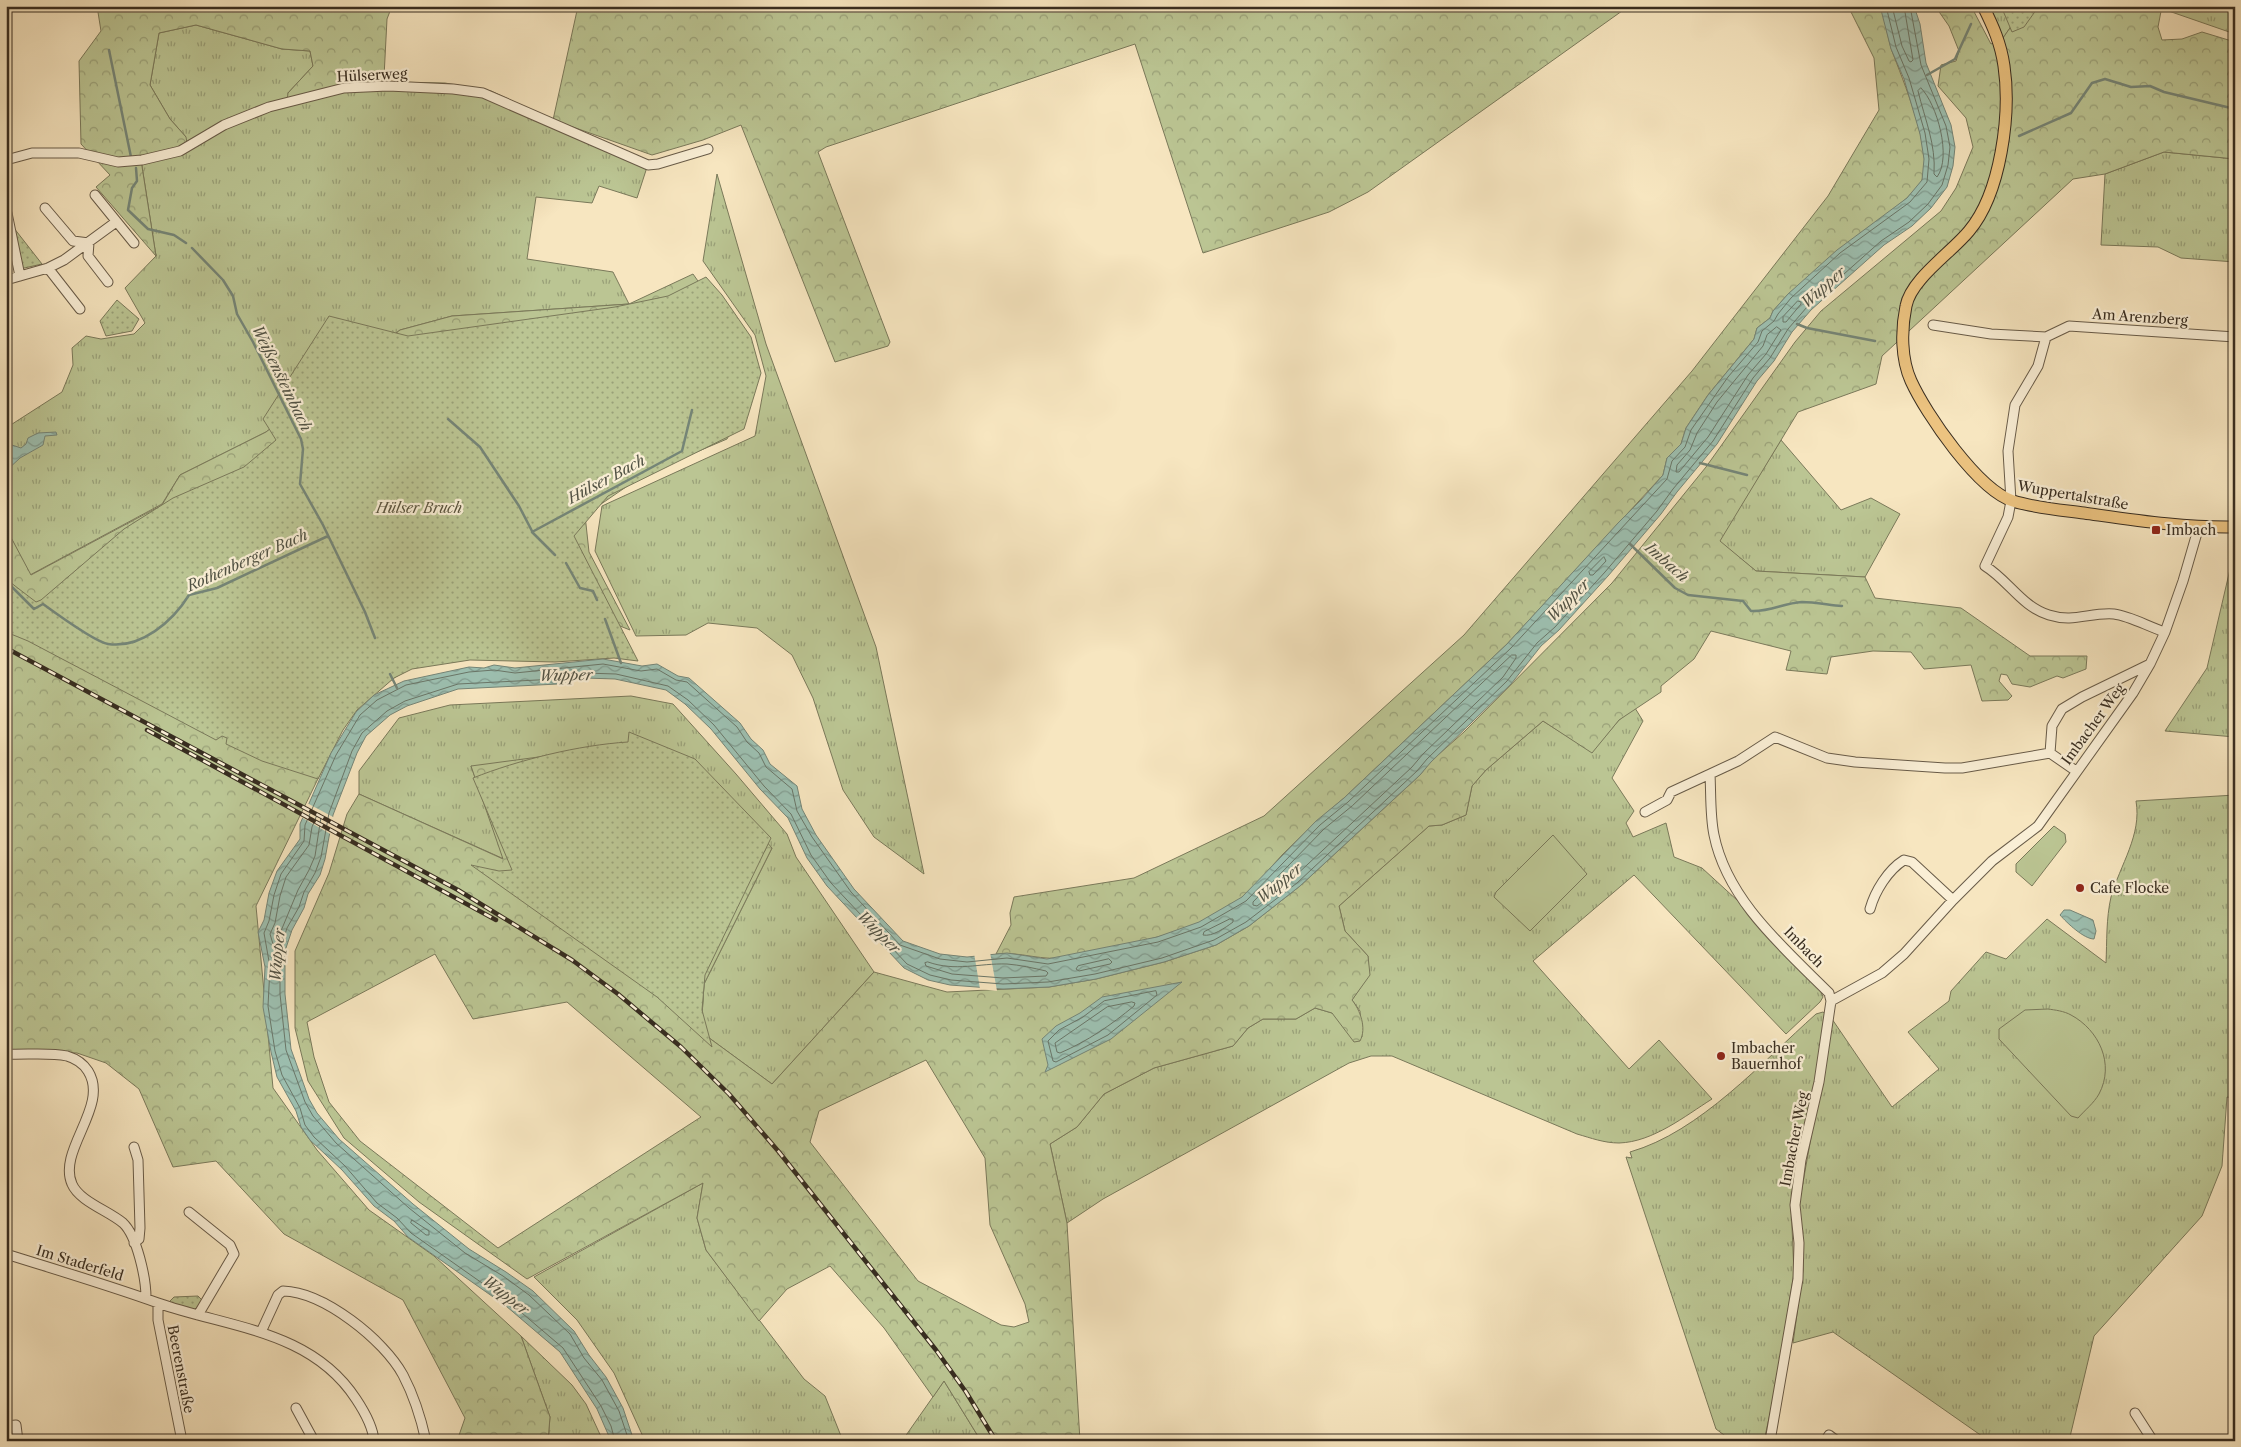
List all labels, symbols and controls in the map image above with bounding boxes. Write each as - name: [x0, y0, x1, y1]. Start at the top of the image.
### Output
- street label: Hülserweg: [336, 64, 408, 86]
- water label: Wupper: [1797, 262, 1850, 312]
- street label: Am Arenzberg: [2090, 305, 2189, 329]
- water label: Weißensteinbach: [248, 322, 316, 434]
- water label: Hülser Bach: [563, 451, 648, 508]
- street label: Wuppertalstraße: [2015, 476, 2130, 514]
- park label: Hülser Bruch: [375, 499, 462, 517]
- place label: Imbach: [2166, 521, 2216, 539]
- marker: Imbach: [2150, 524, 2162, 536]
- water label: Rothenberger Bach: [183, 525, 310, 596]
- water label: Imbach: [1641, 537, 1693, 586]
- water label: Wupper: [1542, 574, 1594, 626]
- water label: Wupper: [539, 665, 594, 685]
- street label: Imbacher Weg: [2057, 679, 2129, 768]
- water label: Wupper: [1252, 858, 1307, 907]
- place label: Cafe Flocke: [2090, 879, 2169, 897]
- marker: Cafe Flocke: [2074, 882, 2086, 894]
- water label: Wupper: [853, 906, 905, 958]
- street label: Imbach: [1780, 923, 1828, 971]
- water label: Wupper: [265, 927, 289, 982]
- place label: Imbacher Bauernhof: [1731, 1039, 1804, 1073]
- marker: Imbacher Bauernhof: [1715, 1050, 1727, 1062]
- street label: Imbacher Weg: [1776, 1089, 1812, 1188]
- street label: Im Staderfeld: [34, 1241, 126, 1285]
- water label: Wupper: [479, 1271, 534, 1320]
- street label: Beerenstraße: [164, 1323, 198, 1415]

